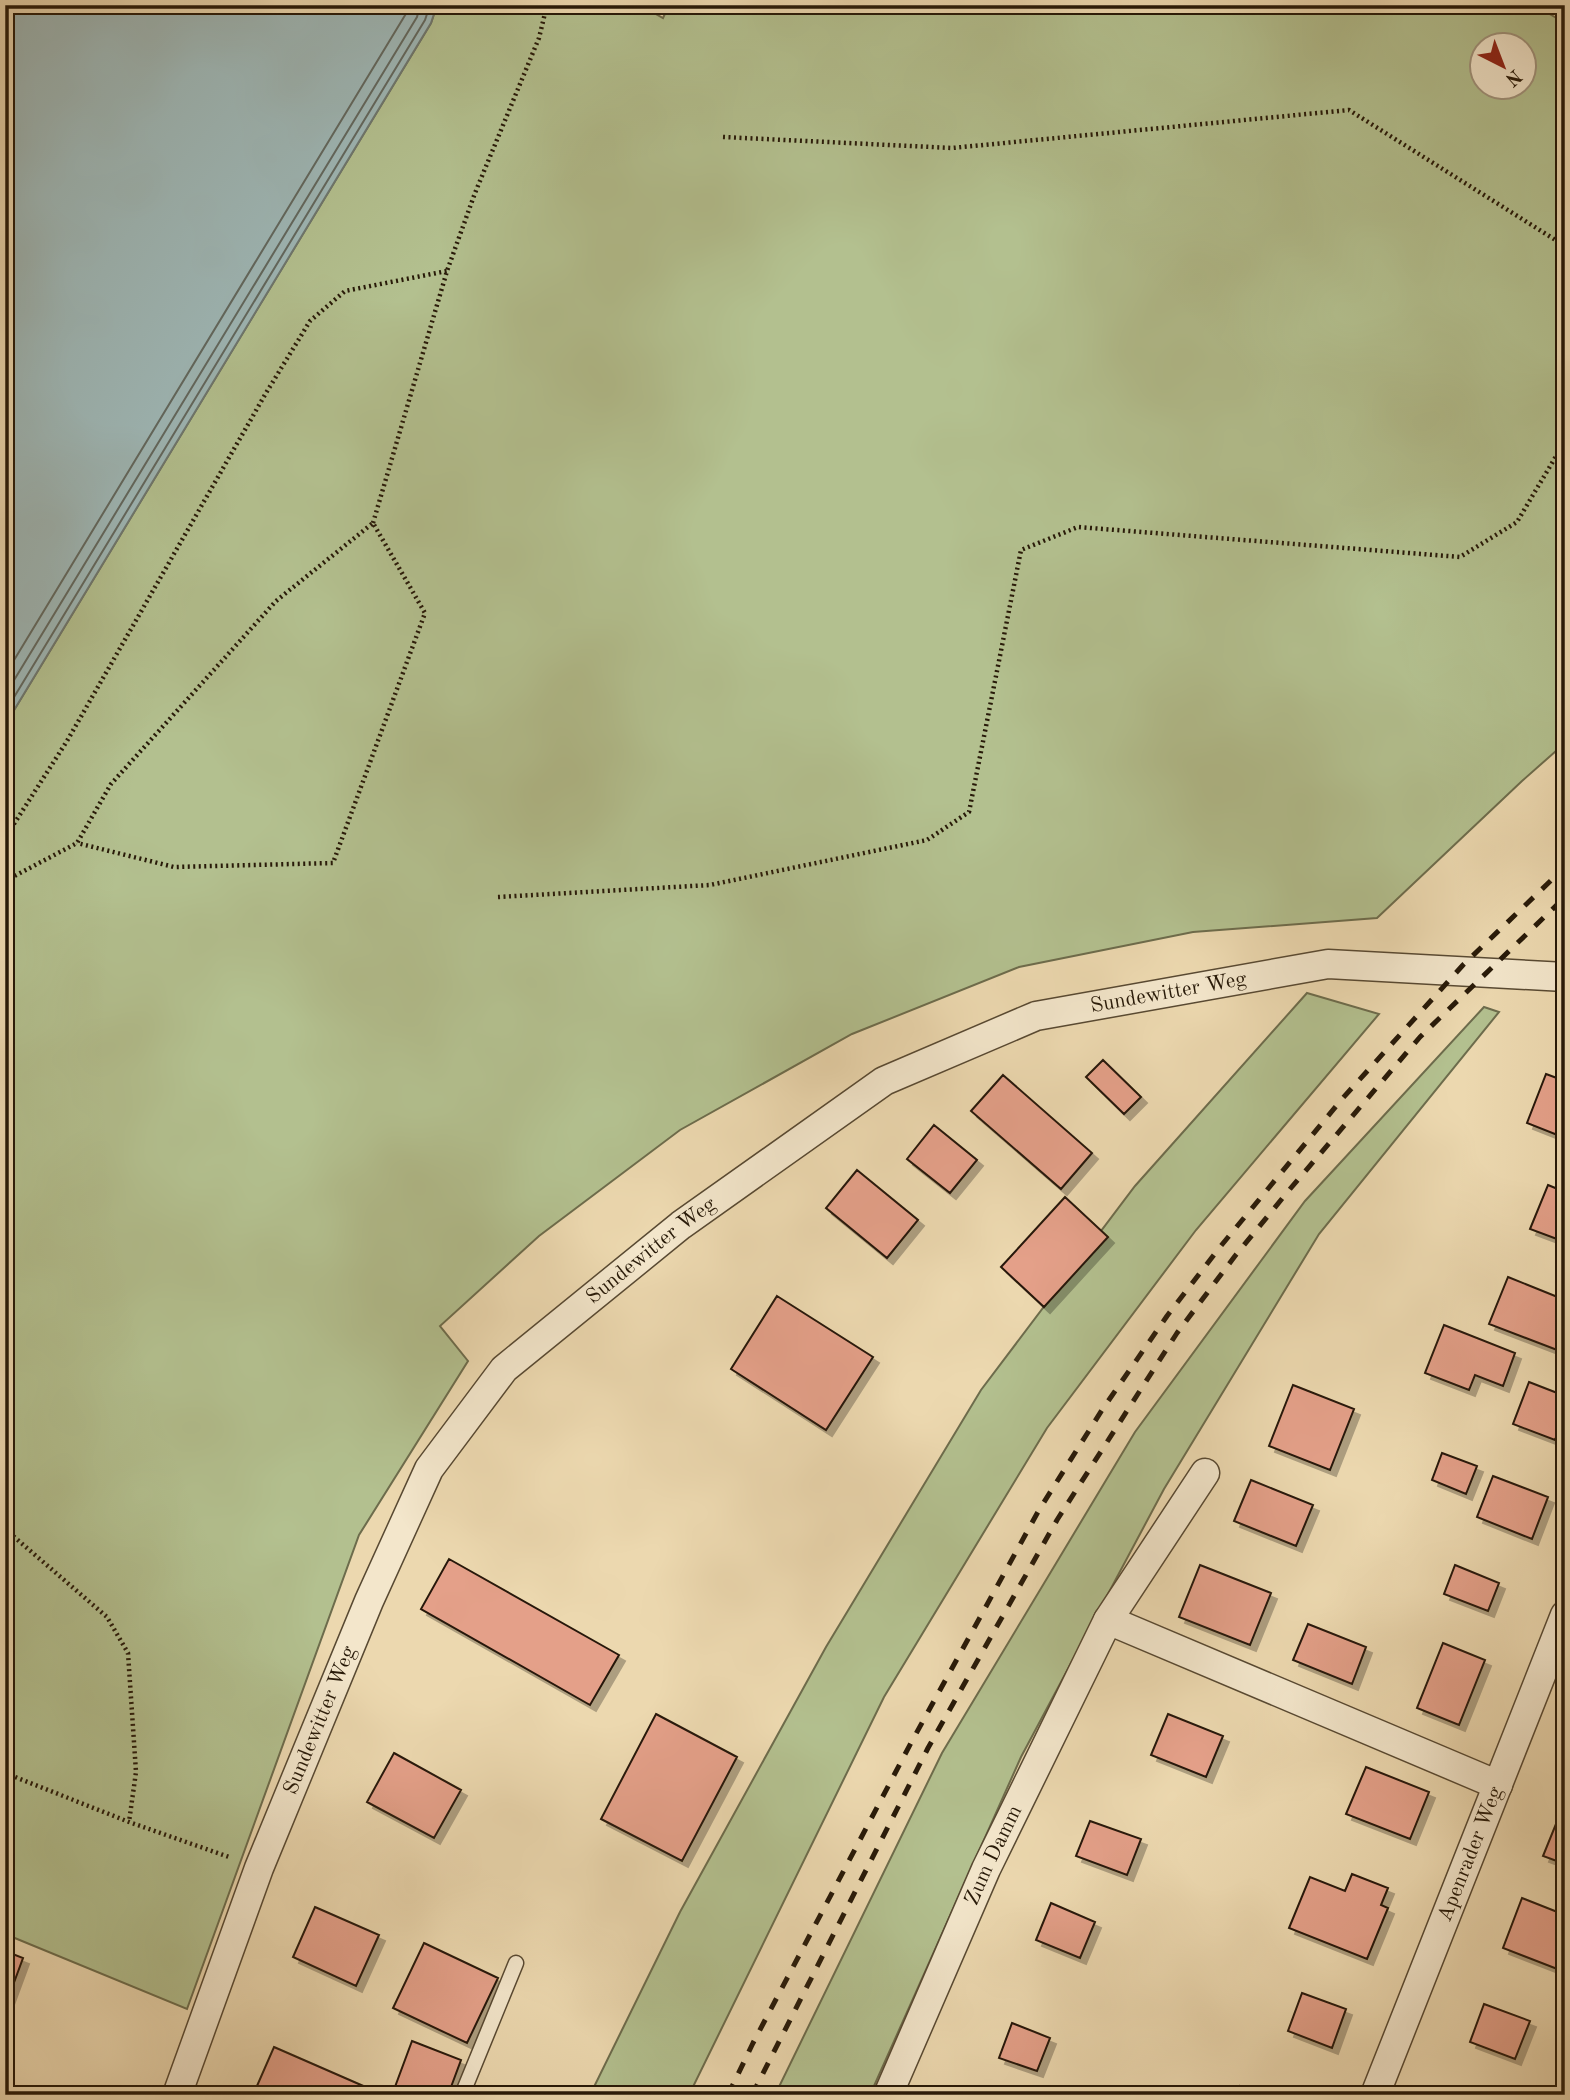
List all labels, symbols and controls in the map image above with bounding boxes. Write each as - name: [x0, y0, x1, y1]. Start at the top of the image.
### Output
- north arrow: [1468, 32, 1538, 102]
- text: N: [1501, 65, 1524, 89]
- street label: Sundewitter Weg: [1089, 968, 1249, 1017]
- street label: Sundewitter Weg: [582, 1193, 720, 1308]
- street label: Sundewitter Weg: [280, 1642, 360, 1798]
- street label: Apenrader Weg: [1434, 1783, 1507, 1925]
- street label: Zum Damm: [961, 1802, 1026, 1908]

